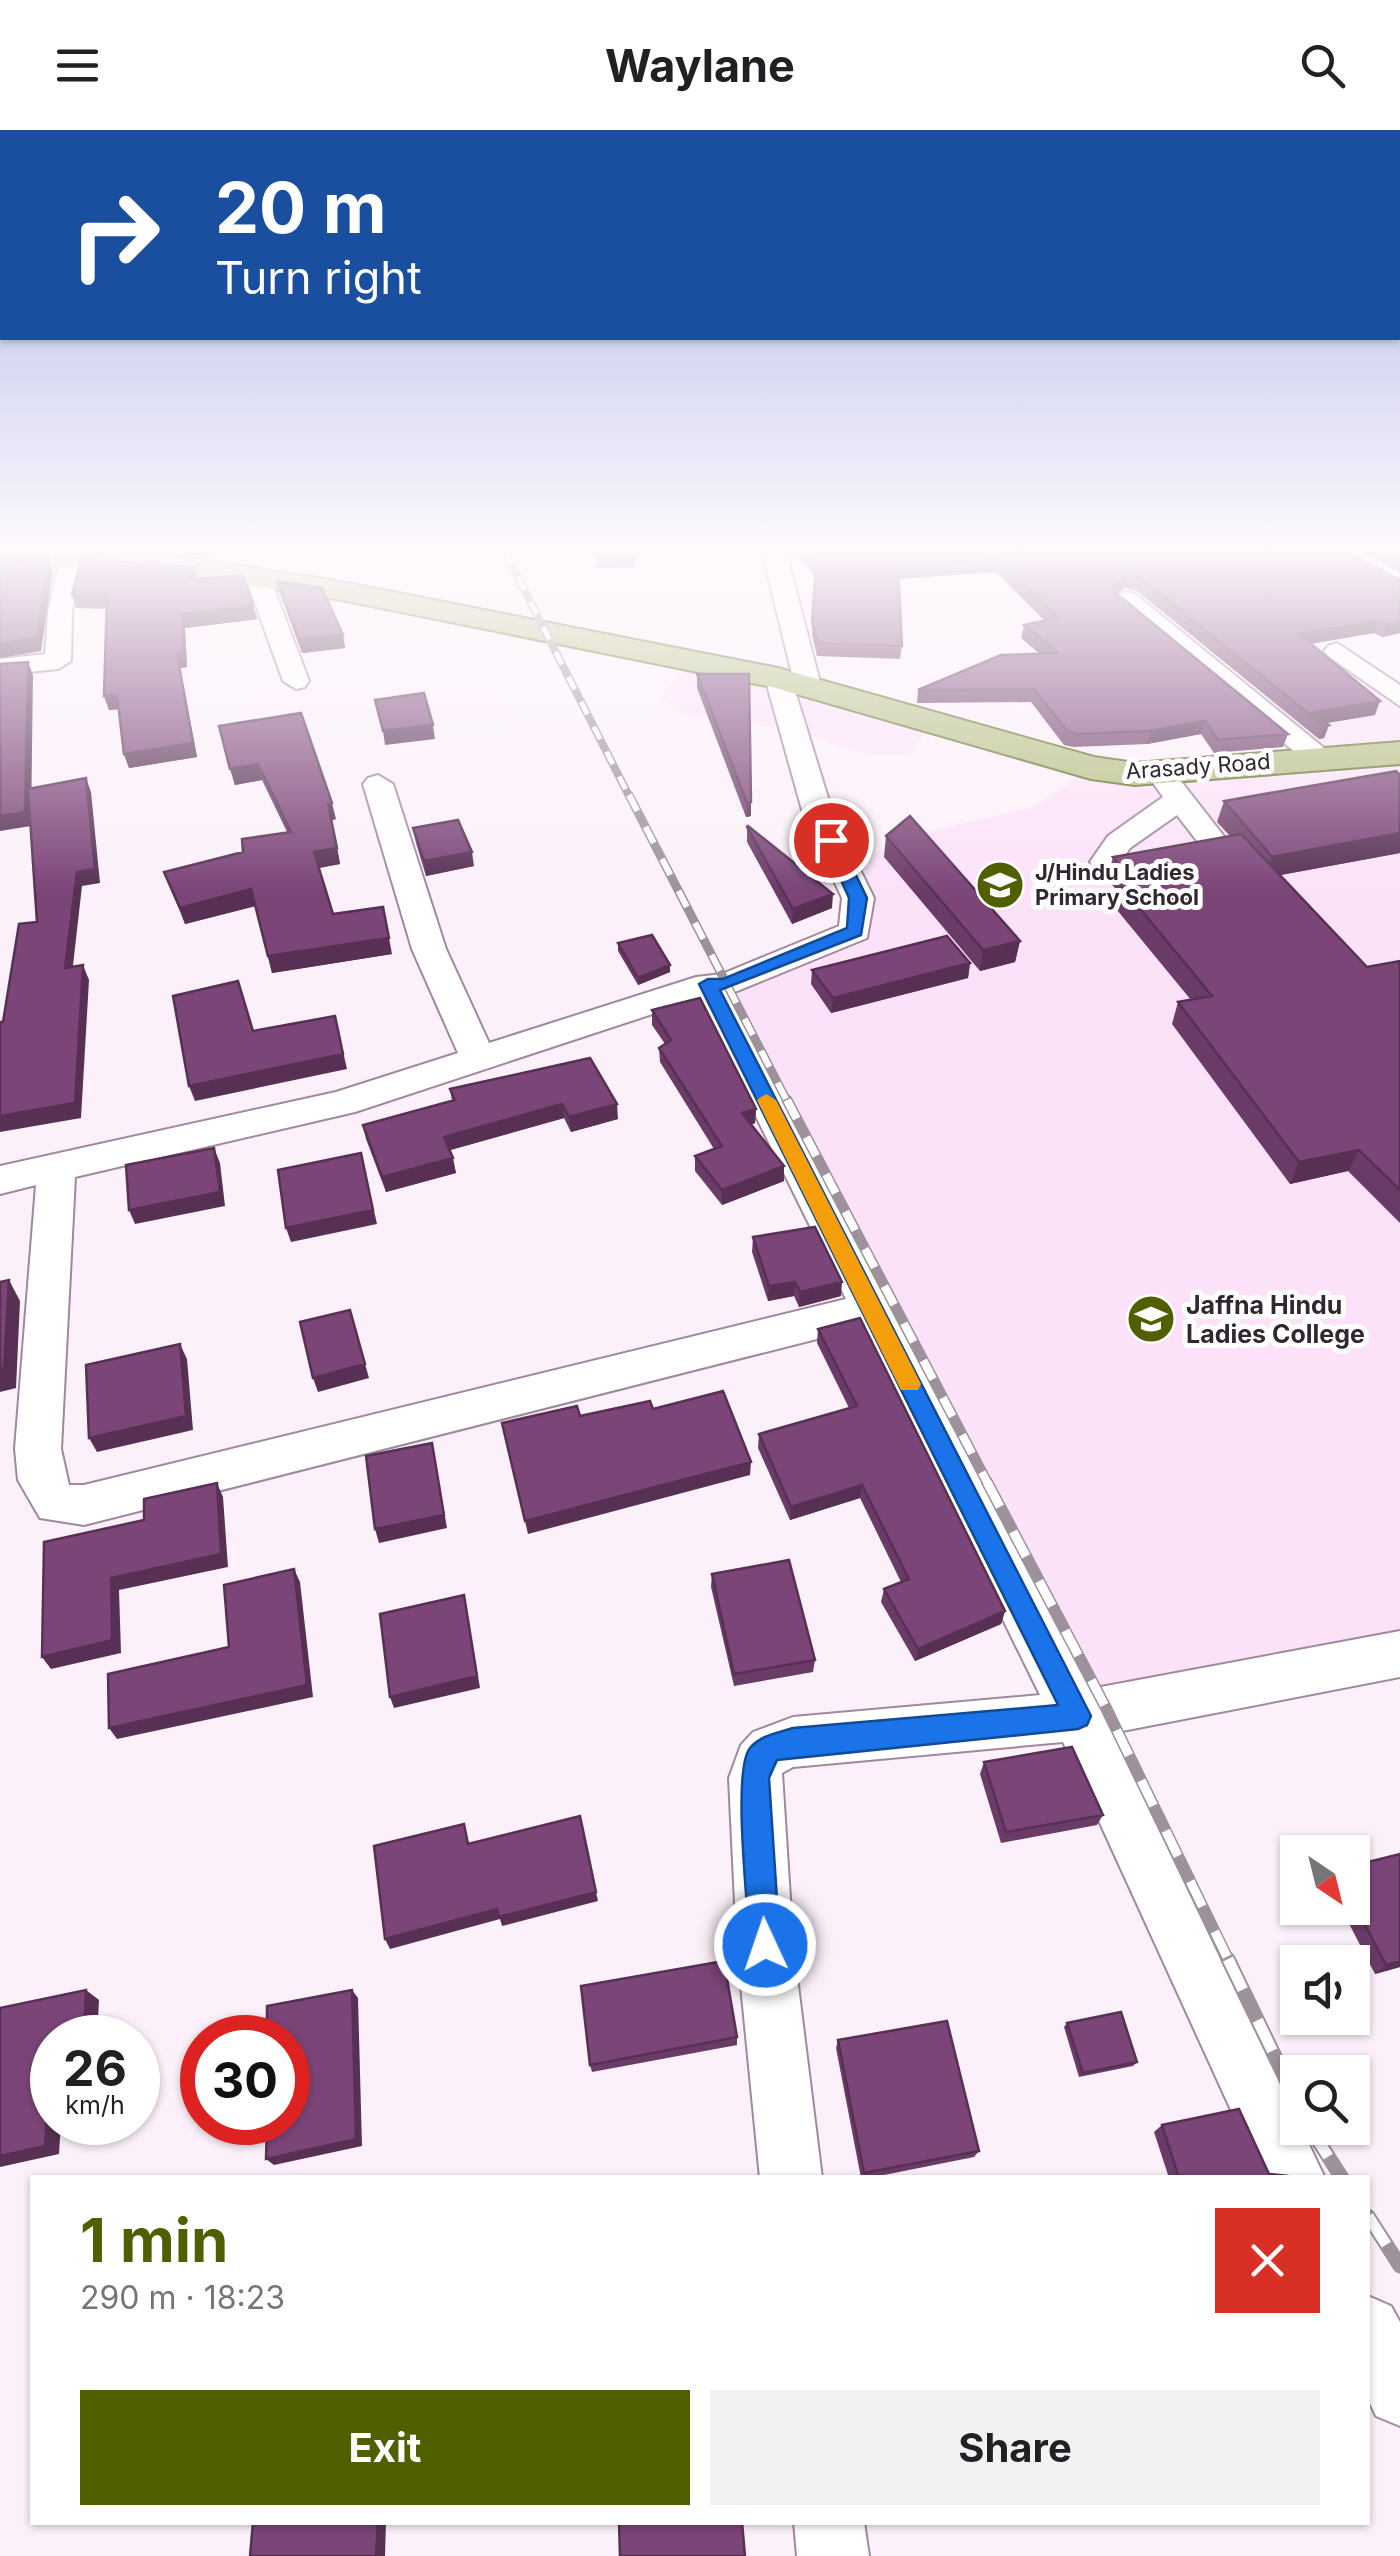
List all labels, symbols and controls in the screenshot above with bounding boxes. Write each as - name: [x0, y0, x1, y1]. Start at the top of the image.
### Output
- icon: menu: [50, 38, 105, 93]
- text: Waylane: [605, 38, 795, 93]
- icon: search: [1295, 38, 1350, 93]
- text: 20 m: [215, 165, 387, 250]
- icon: right: [50, 170, 180, 300]
- text: Turn right: [215, 250, 422, 305]
- street label: Arasady Road: [1125, 748, 1271, 784]
- pin: [789, 798, 874, 883]
- icon: arrive: [804, 813, 859, 868]
- school or university icon: J/Hindu Ladies Primary School: [974, 859, 1026, 911]
- place label: J/Hindu Ladies Primary School: [1035, 859, 1199, 910]
- place label: Jaffna Hindu Ladies College: [1186, 1290, 1365, 1349]
- school or university icon: Jaffna Hindu Ladies College: [1125, 1293, 1177, 1345]
- north arrow: [1280, 1835, 1370, 1925]
- map controls: [1280, 1835, 1370, 2145]
- position arrow: [713, 1893, 817, 1997]
- button: sound: [1280, 1945, 1370, 2035]
- speed limit sign: 30: [180, 2015, 310, 2145]
- text: 26: [63, 2038, 127, 2098]
- button: search: [1280, 2055, 1370, 2145]
- text: km/h: [65, 2090, 125, 2120]
- text: 1 min: [80, 2204, 228, 2276]
- button: close: [1215, 2208, 1320, 2313]
- text: 290 m · 18:23: [80, 2278, 285, 2317]
- button: Exit: [80, 2390, 690, 2505]
- button: Share: [710, 2390, 1320, 2505]

